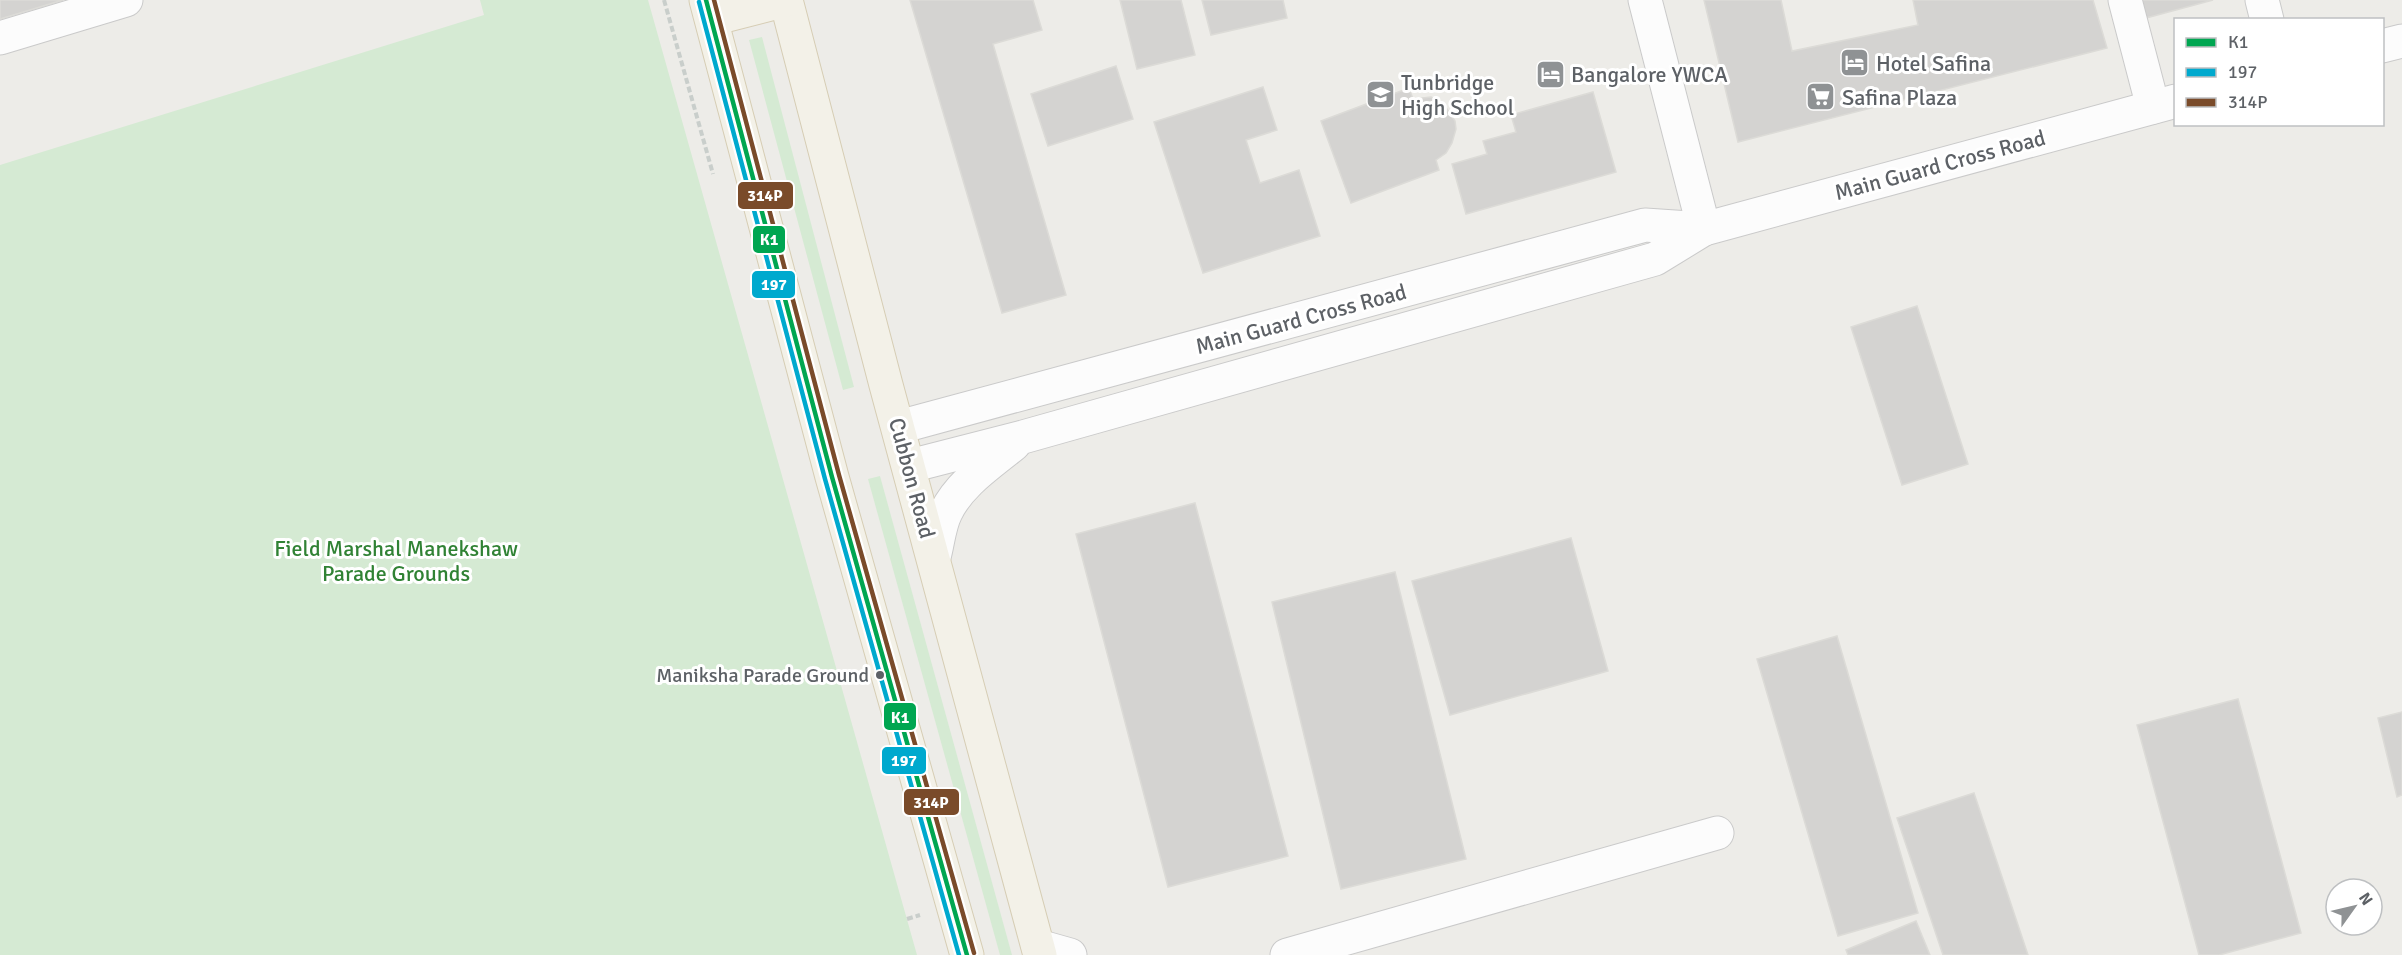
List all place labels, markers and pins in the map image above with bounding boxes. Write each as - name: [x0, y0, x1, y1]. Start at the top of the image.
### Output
- hotel icon: Hotel Safina: [1839, 47, 1871, 79]
- place label: Hotel Safina: [1876, 50, 1991, 77]
- hotel icon: Bangalore YWCA: [1534, 58, 1566, 90]
- place label: Bangalore YWCA: [1571, 61, 1728, 88]
- place label: Tunbridge High School: [1401, 69, 1514, 121]
- school or university icon: Tunbridge High School: [1364, 79, 1396, 111]
- supermarket icon: Safina Plaza: [1805, 81, 1837, 113]
- place label: Safina Plaza: [1842, 84, 1957, 111]
- place label: Maniksha Parade Ground: [656, 663, 869, 688]
- marker: Maniksha Parade Ground: [874, 669, 886, 681]

